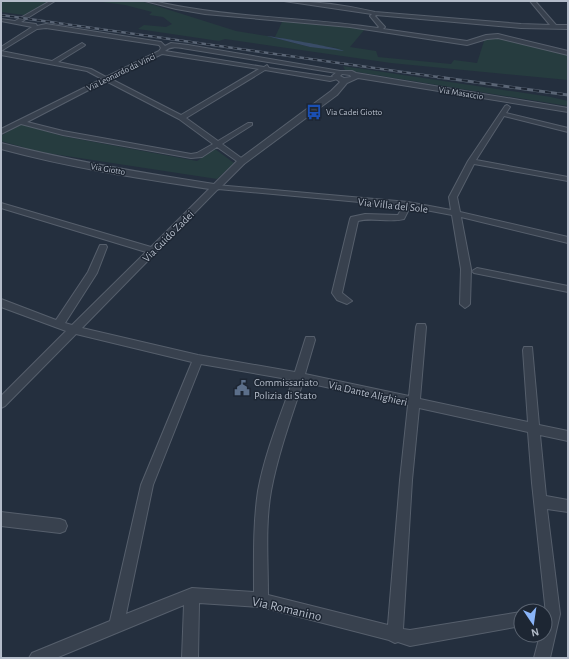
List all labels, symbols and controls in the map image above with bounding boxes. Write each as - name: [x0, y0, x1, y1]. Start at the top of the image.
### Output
- street label: Via Leonardo da Vinci: [86, 52, 157, 93]
- street label: Via Masaccio: [438, 86, 484, 102]
- bus stop icon: Via Cadei Giotto: [305, 103, 323, 121]
- place label: Via Cadei Giotto: [326, 108, 383, 117]
- street label: Via Giotto: [90, 162, 126, 177]
- street label: Via Villa del Sole: [357, 196, 429, 215]
- street label: Via Guido Zadei: [141, 209, 196, 264]
- place label: Commissariato Polizia di Stato: [254, 377, 318, 401]
- public building icon: Commissariato Polizia di Stato: [233, 379, 251, 397]
- street label: Via Dante Alighieri: [327, 379, 408, 408]
- street label: Via Romanino: [251, 595, 323, 624]
- north arrow: [513, 603, 553, 643]
- text: N: [530, 626, 540, 638]

